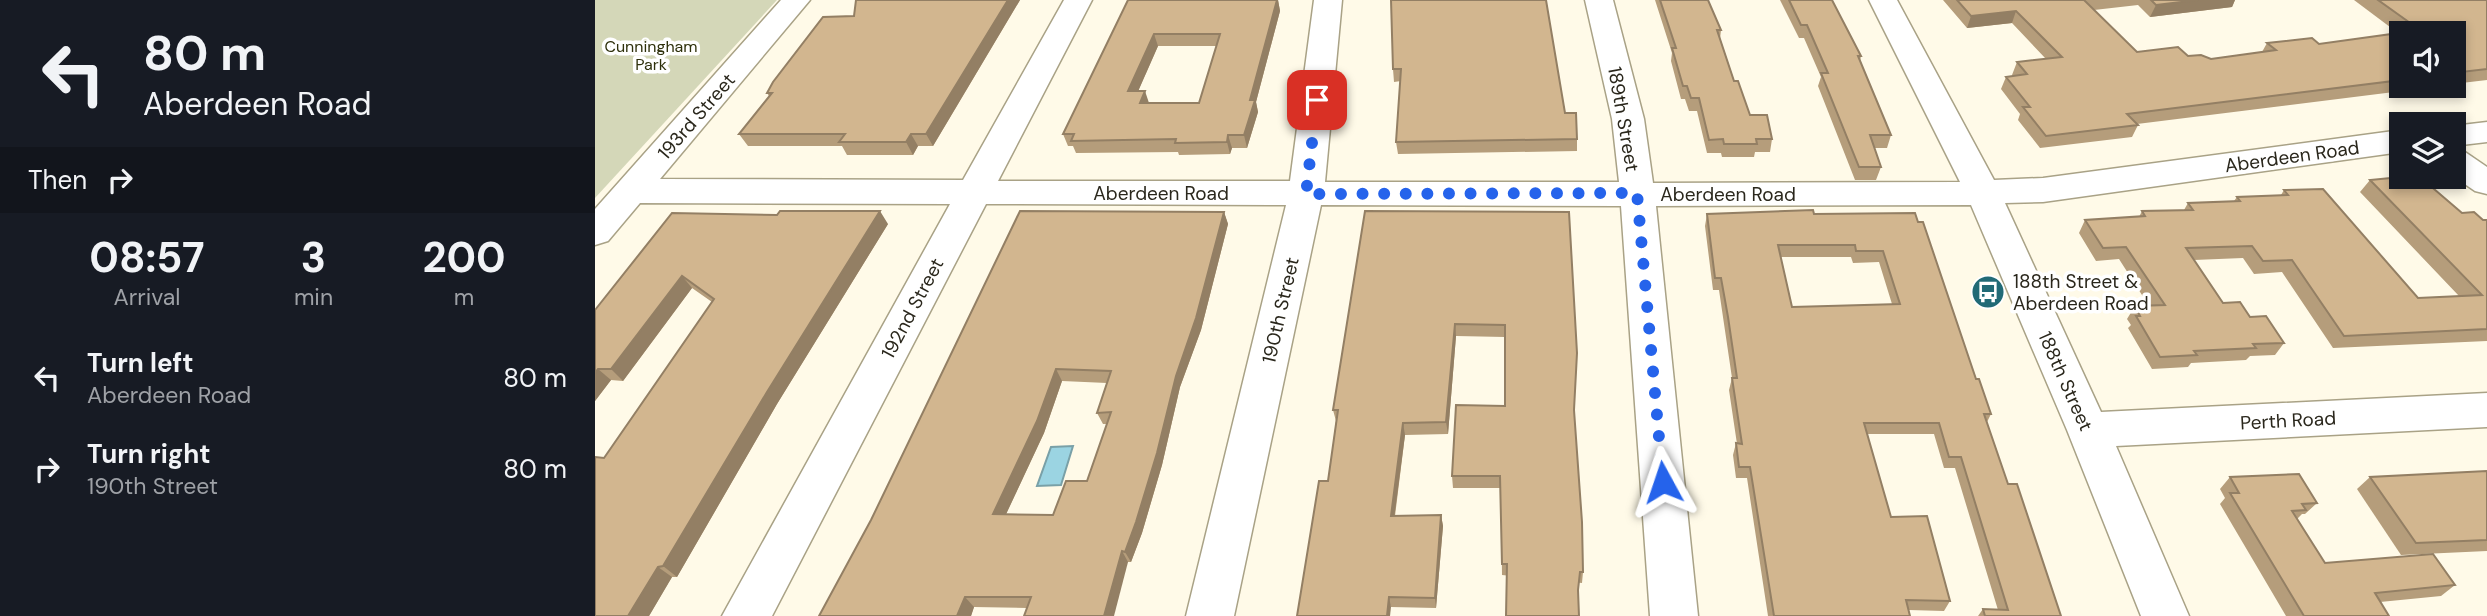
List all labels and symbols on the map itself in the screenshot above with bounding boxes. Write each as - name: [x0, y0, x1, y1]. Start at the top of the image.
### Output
- park label: Cunningham Park: [604, 36, 698, 75]
- street label: 189th Street: [1602, 65, 1645, 174]
- street label: 193rd Street: [652, 68, 741, 165]
- pin: [1287, 70, 1347, 130]
- street label: Aberdeen Road: [2223, 135, 2361, 178]
- street label: Aberdeen Road: [1093, 181, 1229, 206]
- street label: Aberdeen Road: [1660, 182, 1796, 207]
- street label: 192nd Street: [876, 254, 949, 363]
- street label: 190th Street: [1256, 255, 1305, 366]
- place label: 188th Street & Aberdeen Road: [2013, 269, 2149, 316]
- bus stop icon: 188th Street & Aberdeen Road: [1969, 273, 2007, 311]
- street label: 188th Street: [2033, 328, 2099, 435]
- street label: Perth Road: [2239, 406, 2337, 435]
- position arrow: [1626, 445, 1700, 519]

